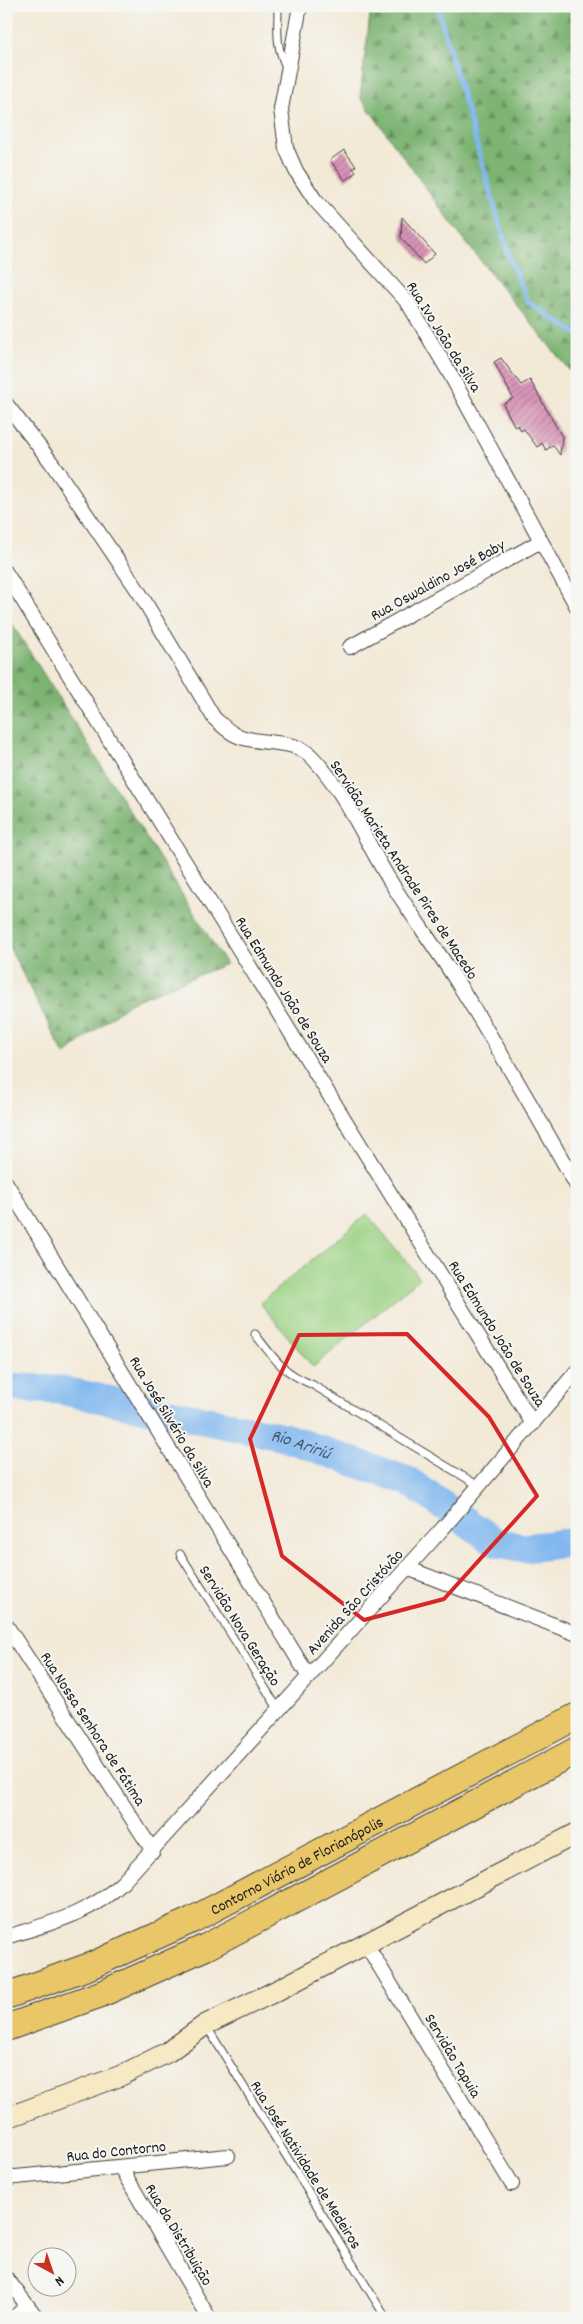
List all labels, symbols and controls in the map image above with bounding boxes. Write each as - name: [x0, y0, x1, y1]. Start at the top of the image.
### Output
- street label: Rua Ivo João da Silva: [400, 278, 486, 398]
- street label: Rua Oswaldino José Baby: [367, 534, 510, 628]
- street label: Servidão Marieta Andrade Pires de Macedo: [323, 756, 483, 985]
- street label: Rua Edmundo João de Souza: [228, 913, 338, 1068]
- street label: Rua Edmundo João de Souza: [441, 1257, 551, 1412]
- street label: Rua José Silvério da Silva: [122, 1352, 220, 1493]
- water label: Rio Aririú: [268, 1425, 336, 1468]
- street label: Avenida São Cristóvão: [302, 1545, 410, 1661]
- street label: Servidão Nova Geração: [192, 1561, 285, 1691]
- street label: Rua Nossa Senhora de Fátima: [33, 1648, 151, 1811]
- street label: Contorno Viário de Florianópolis: [207, 1812, 388, 1922]
- street label: Servidão Tapuia: [418, 2010, 486, 2103]
- street label: Rua José Natividade de Medeiros: [243, 2077, 366, 2254]
- street label: Rua do Contorno: [65, 2136, 167, 2169]
- street label: Rua da Distribuição: [138, 2180, 217, 2291]
- north arrow: [28, 2246, 78, 2296]
- text: N: [50, 2271, 68, 2290]

